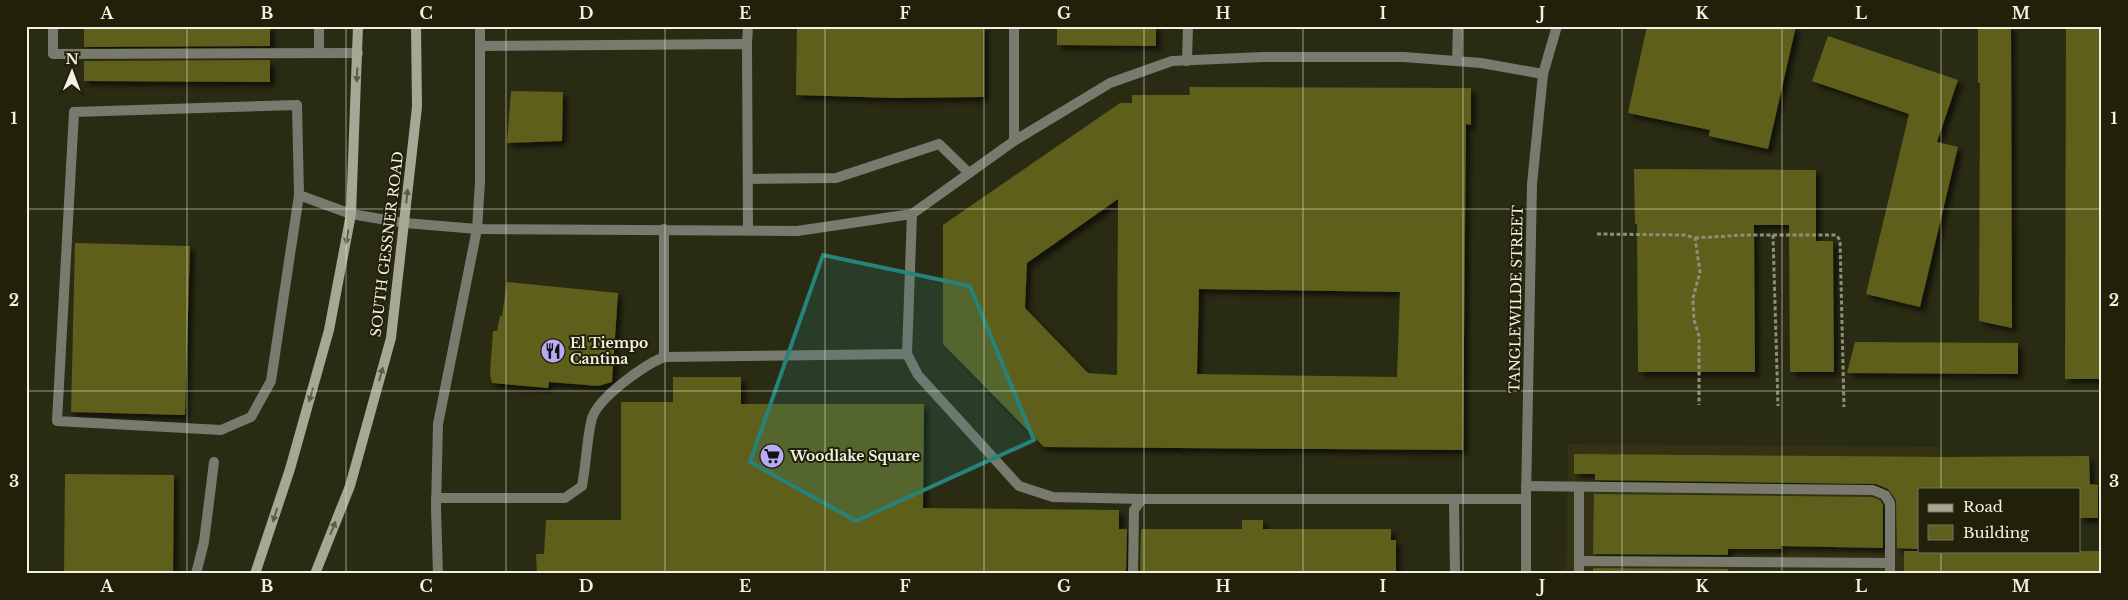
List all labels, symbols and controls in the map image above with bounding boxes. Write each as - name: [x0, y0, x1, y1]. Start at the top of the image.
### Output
- text: A: [100, 3, 115, 23]
- text: B: [261, 3, 274, 23]
- text: C: [419, 3, 433, 23]
- text: D: [579, 3, 593, 23]
- text: E: [739, 3, 751, 23]
- text: F: [899, 3, 911, 23]
- text: G: [1057, 3, 1071, 23]
- text: H: [1215, 3, 1231, 23]
- text: I: [1380, 3, 1387, 23]
- text: J: [1536, 3, 1545, 23]
- text: K: [1695, 3, 1709, 23]
- text: L: [1855, 3, 1867, 23]
- text: M: [2012, 3, 2030, 23]
- north arrow: [48, 48, 98, 98]
- text: N: [65, 50, 79, 68]
- one-way arrow: [352, 67, 360, 83]
- text: 1: [11, 108, 18, 128]
- text: 1: [2111, 108, 2118, 128]
- street label: SOUTH GESSNER ROAD: [367, 150, 407, 338]
- one-way arrow: [404, 188, 412, 204]
- street label: TANGLEWILDE STREET: [1505, 205, 1527, 393]
- one-way arrow: [342, 229, 350, 245]
- text: 2: [9, 290, 19, 310]
- text: 2: [2109, 290, 2119, 310]
- place label: El Tiempo Cantina: [570, 334, 648, 368]
- restaurant icon: El Tiempo Cantina: [540, 338, 566, 364]
- one-way arrow: [378, 366, 386, 381]
- one-way arrow: [306, 388, 314, 403]
- supermarket icon: Woodlake Square: [759, 443, 785, 469]
- place label: Woodlake Square: [789, 447, 920, 465]
- text: 3: [9, 471, 19, 491]
- text: 3: [2109, 471, 2119, 491]
- legend: [1918, 488, 2080, 552]
- text: Road: [1963, 497, 2003, 516]
- one-way arrow: [270, 508, 278, 523]
- one-way arrow: [330, 521, 337, 536]
- text: Building: [1963, 523, 2030, 542]
- text: A: [100, 576, 115, 596]
- text: B: [261, 576, 274, 596]
- text: C: [419, 576, 433, 596]
- text: D: [579, 576, 593, 596]
- text: E: [739, 576, 751, 596]
- text: F: [899, 576, 911, 596]
- text: G: [1057, 576, 1071, 596]
- text: H: [1215, 576, 1231, 596]
- text: I: [1380, 576, 1387, 596]
- text: J: [1536, 576, 1545, 596]
- text: K: [1695, 576, 1709, 596]
- text: L: [1855, 576, 1867, 596]
- text: M: [2012, 576, 2030, 596]

